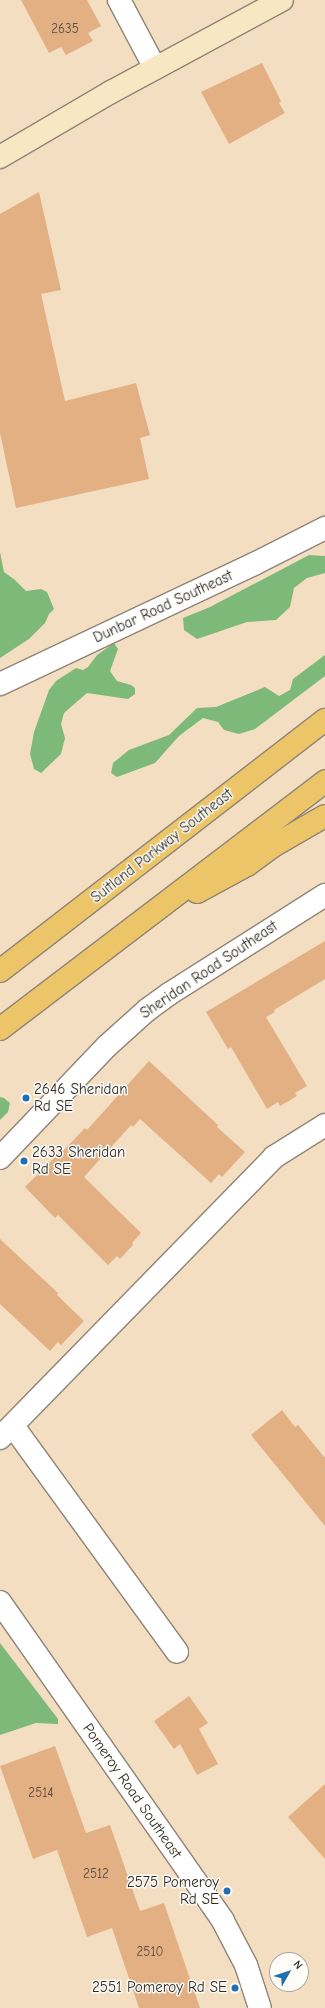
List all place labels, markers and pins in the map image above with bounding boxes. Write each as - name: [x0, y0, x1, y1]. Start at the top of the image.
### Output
- place label: 2646 Sheridan Rd SE: [34, 1080, 128, 1115]
- marker: 2646 Sheridan Rd SE: [21, 1093, 31, 1103]
- place label: 2633 Sheridan Rd SE: [32, 1143, 125, 1178]
- marker: 2633 Sheridan Rd SE: [19, 1156, 29, 1166]
- place label: 2575 Pomeroy Rd SE: [127, 1873, 219, 1908]
- marker: 2575 Pomeroy Rd SE: [222, 1886, 232, 1896]
- place label: 2551 Pomeroy Rd SE: [92, 1979, 227, 1997]
- marker: 2551 Pomeroy Rd SE: [230, 1983, 240, 1993]

